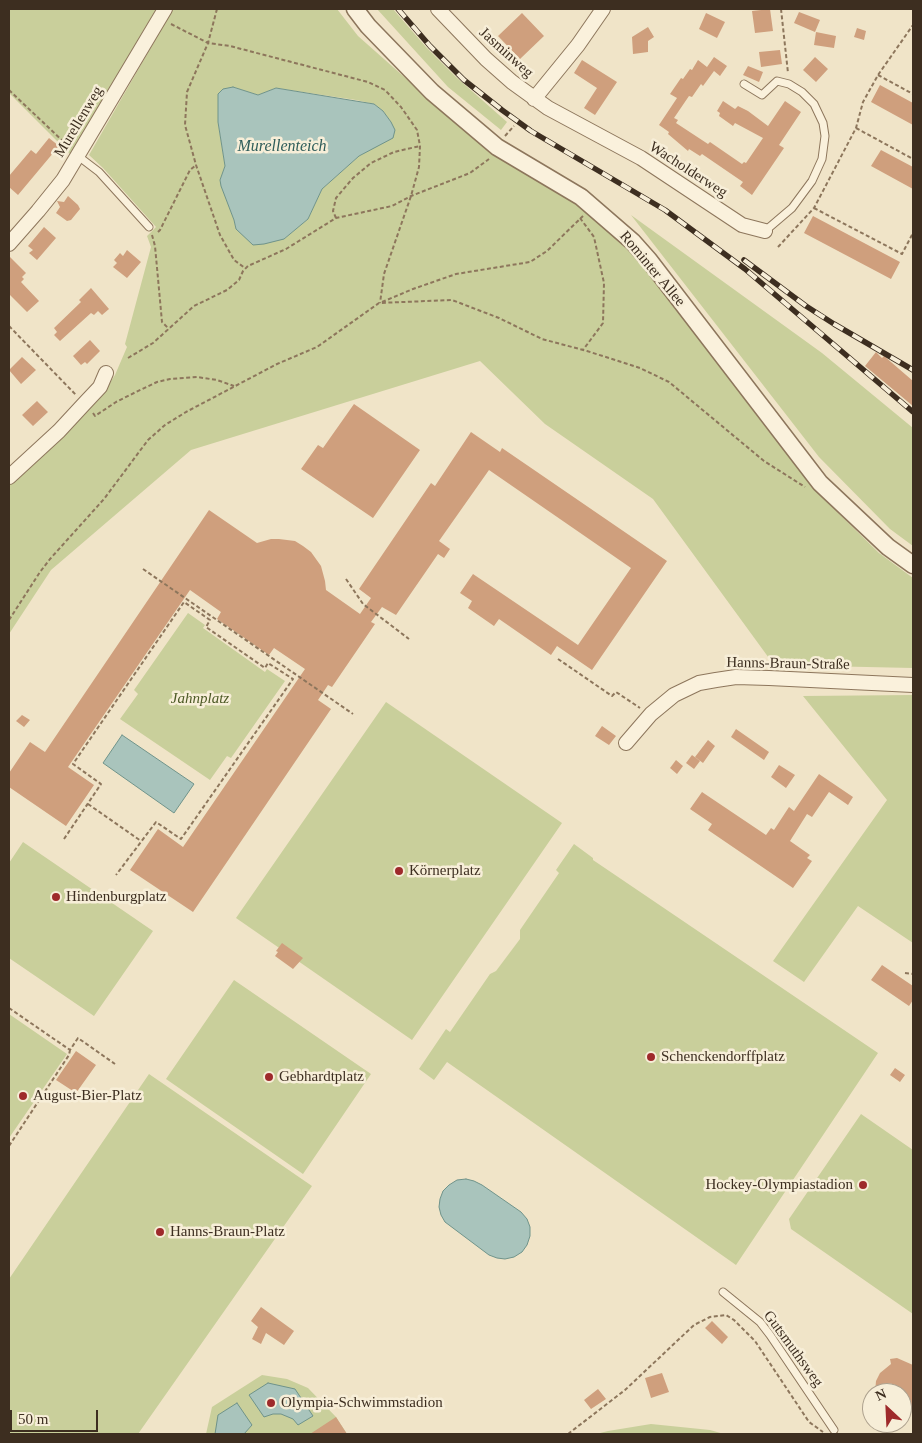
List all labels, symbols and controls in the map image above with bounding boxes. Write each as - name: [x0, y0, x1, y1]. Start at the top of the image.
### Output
- street label: Jasminweg: [475, 24, 537, 82]
- street label: Murellenweg: [51, 83, 107, 161]
- water label: Murellenteich: [237, 137, 327, 157]
- street label: Wacholderweg: [646, 138, 730, 202]
- street label: Rominter Allee: [615, 228, 689, 310]
- street label: Hanns-Braun-Straße: [726, 654, 850, 674]
- park label: Jahnplatz: [171, 690, 229, 708]
- place label: Körnerplatz: [409, 862, 481, 880]
- marker: Körnerplatz: [393, 865, 405, 877]
- place label: Hindenburgplatz: [66, 888, 167, 906]
- marker: Hindenburgplatz: [50, 891, 62, 903]
- place label: Schenckendorffplatz: [661, 1048, 785, 1066]
- marker: Schenckendorffplatz: [645, 1051, 657, 1063]
- place label: Gebhardtplatz: [279, 1068, 364, 1086]
- marker: Gebhardtplatz: [263, 1071, 275, 1083]
- place label: August-Bier-Platz: [33, 1087, 142, 1105]
- marker: August-Bier-Platz: [17, 1090, 29, 1102]
- place label: Hockey-Olympiastadion: [706, 1176, 853, 1194]
- marker: Hockey-Olympiastadion: [857, 1179, 869, 1191]
- place label: Hanns-Braun-Platz: [170, 1223, 285, 1241]
- marker: Hanns-Braun-Platz: [154, 1226, 166, 1238]
- street label: Gutsmuthsweg: [759, 1307, 827, 1391]
- north arrow: [862, 1383, 912, 1433]
- text: N: [873, 1386, 889, 1404]
- place label: Olympia-Schwimmstadion: [281, 1394, 443, 1412]
- marker: Olympia-Schwimmstadion: [265, 1397, 277, 1409]
- scale bar: [12, 1400, 100, 1432]
- text: 50 m: [18, 1411, 48, 1427]

